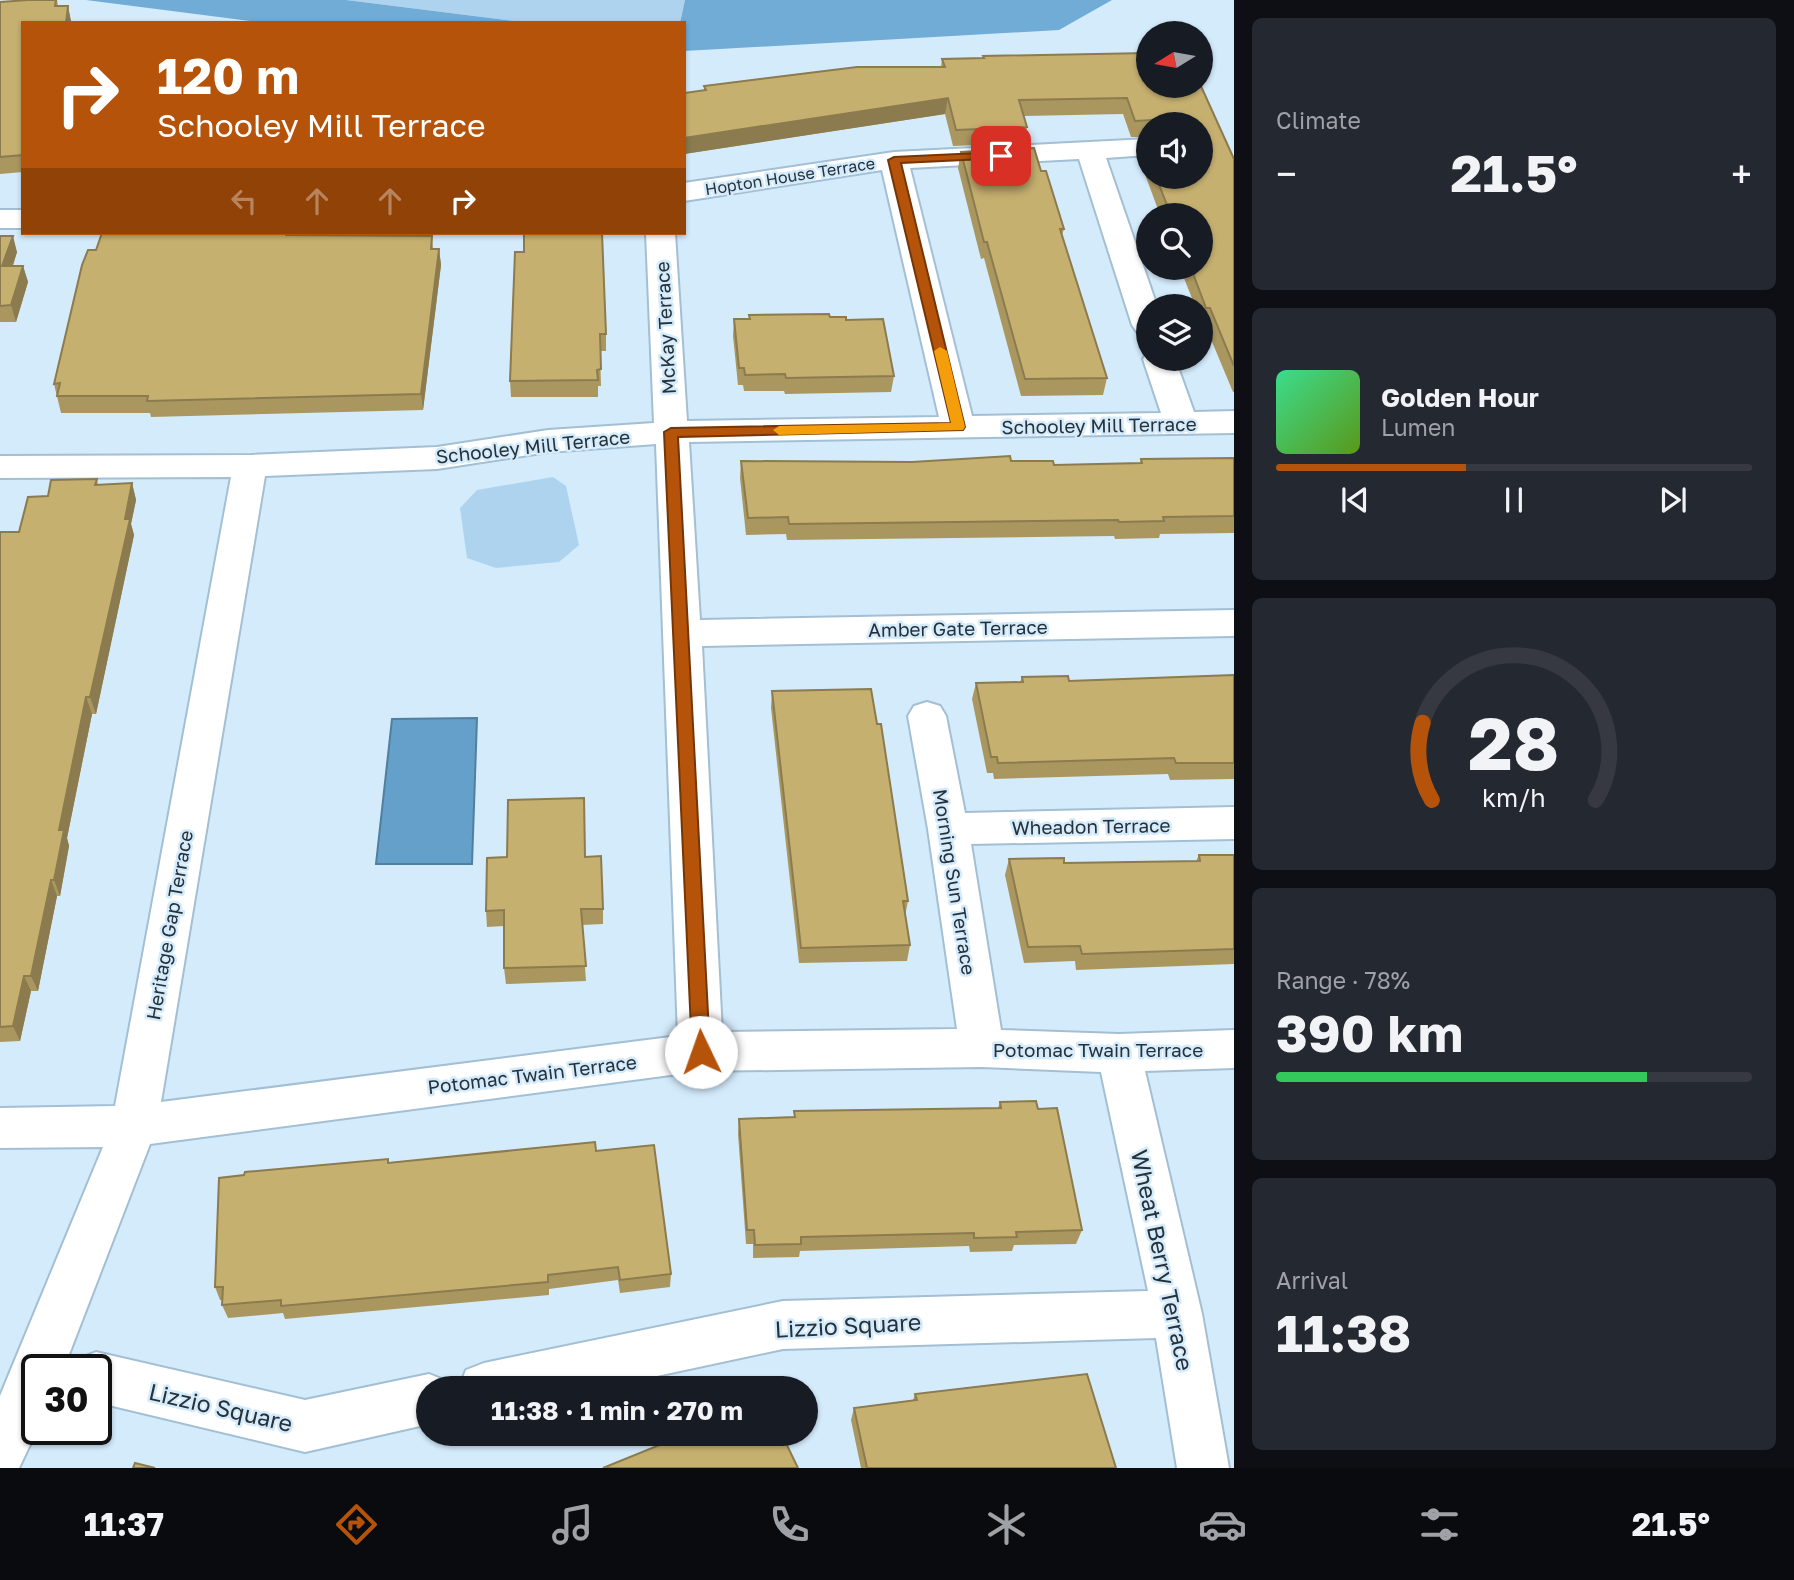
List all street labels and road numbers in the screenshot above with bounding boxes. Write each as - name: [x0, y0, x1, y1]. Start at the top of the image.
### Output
- street label: Hopton House Terrace: [704, 153, 876, 199]
- street label: McKay Terrace: [650, 261, 680, 395]
- street label: Schooley Mill Terrace: [1001, 412, 1197, 438]
- street label: Schooley Mill Terrace: [435, 424, 631, 468]
- street label: Amber Gate Terrace: [868, 615, 1048, 641]
- street label: Morning Sun Terrace: [929, 787, 981, 977]
- street label: Wheadon Terrace: [1011, 813, 1171, 839]
- street label: Heritage Gap Terrace: [141, 828, 197, 1022]
- street label: Potomac Twain Terrace: [993, 1038, 1203, 1061]
- street label: Potomac Twain Terrace: [426, 1050, 638, 1098]
- street label: Wheat Berry Terrace: [1126, 1147, 1200, 1373]
- street label: Lizzio Square: [774, 1307, 922, 1343]
- street label: Lizzio Square: [146, 1377, 296, 1437]

